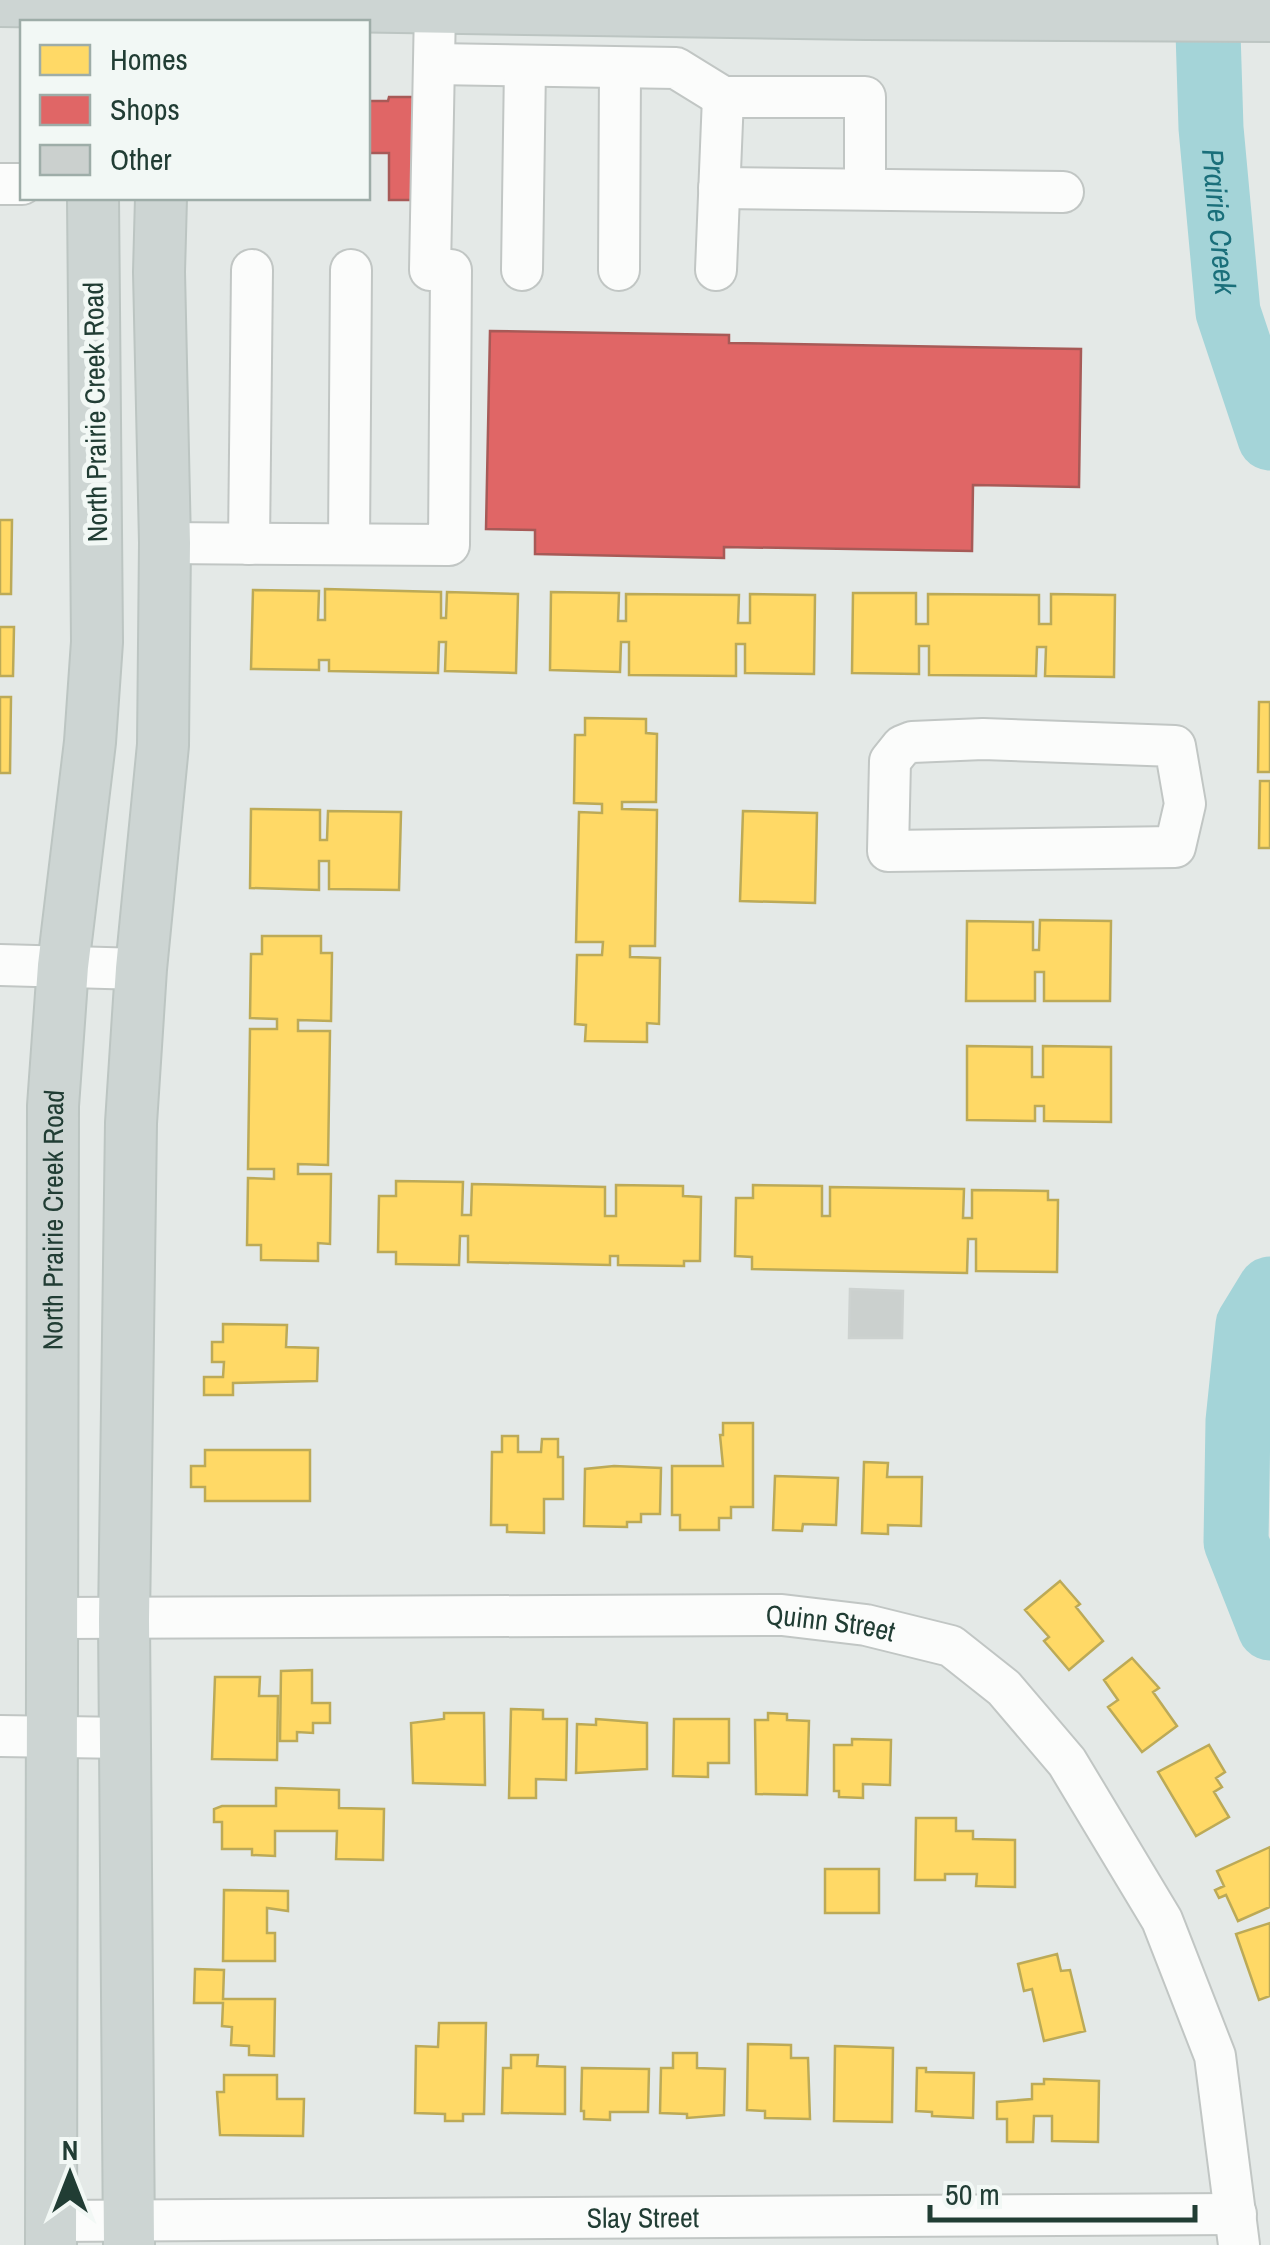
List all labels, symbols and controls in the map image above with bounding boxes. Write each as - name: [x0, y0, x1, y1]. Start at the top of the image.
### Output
- legend: [20, 20, 370, 200]
- text: Homes: [110, 39, 188, 79]
- text: Shops: [110, 89, 180, 129]
- text: Other: [110, 139, 172, 179]
- water label: Prairie Creek: [1193, 147, 1246, 298]
- street label: North Prairie Creek Road: [74, 282, 116, 542]
- street label: North Prairie Creek Road: [34, 1088, 73, 1350]
- street label: Quinn Street: [766, 1596, 899, 1651]
- north arrow: [20, 2125, 120, 2225]
- text: N: [62, 2131, 78, 2169]
- scale bar: [930, 2160, 1195, 2222]
- text: 50 m: [945, 2174, 1000, 2214]
- street label: Slay Street: [587, 2198, 699, 2237]

